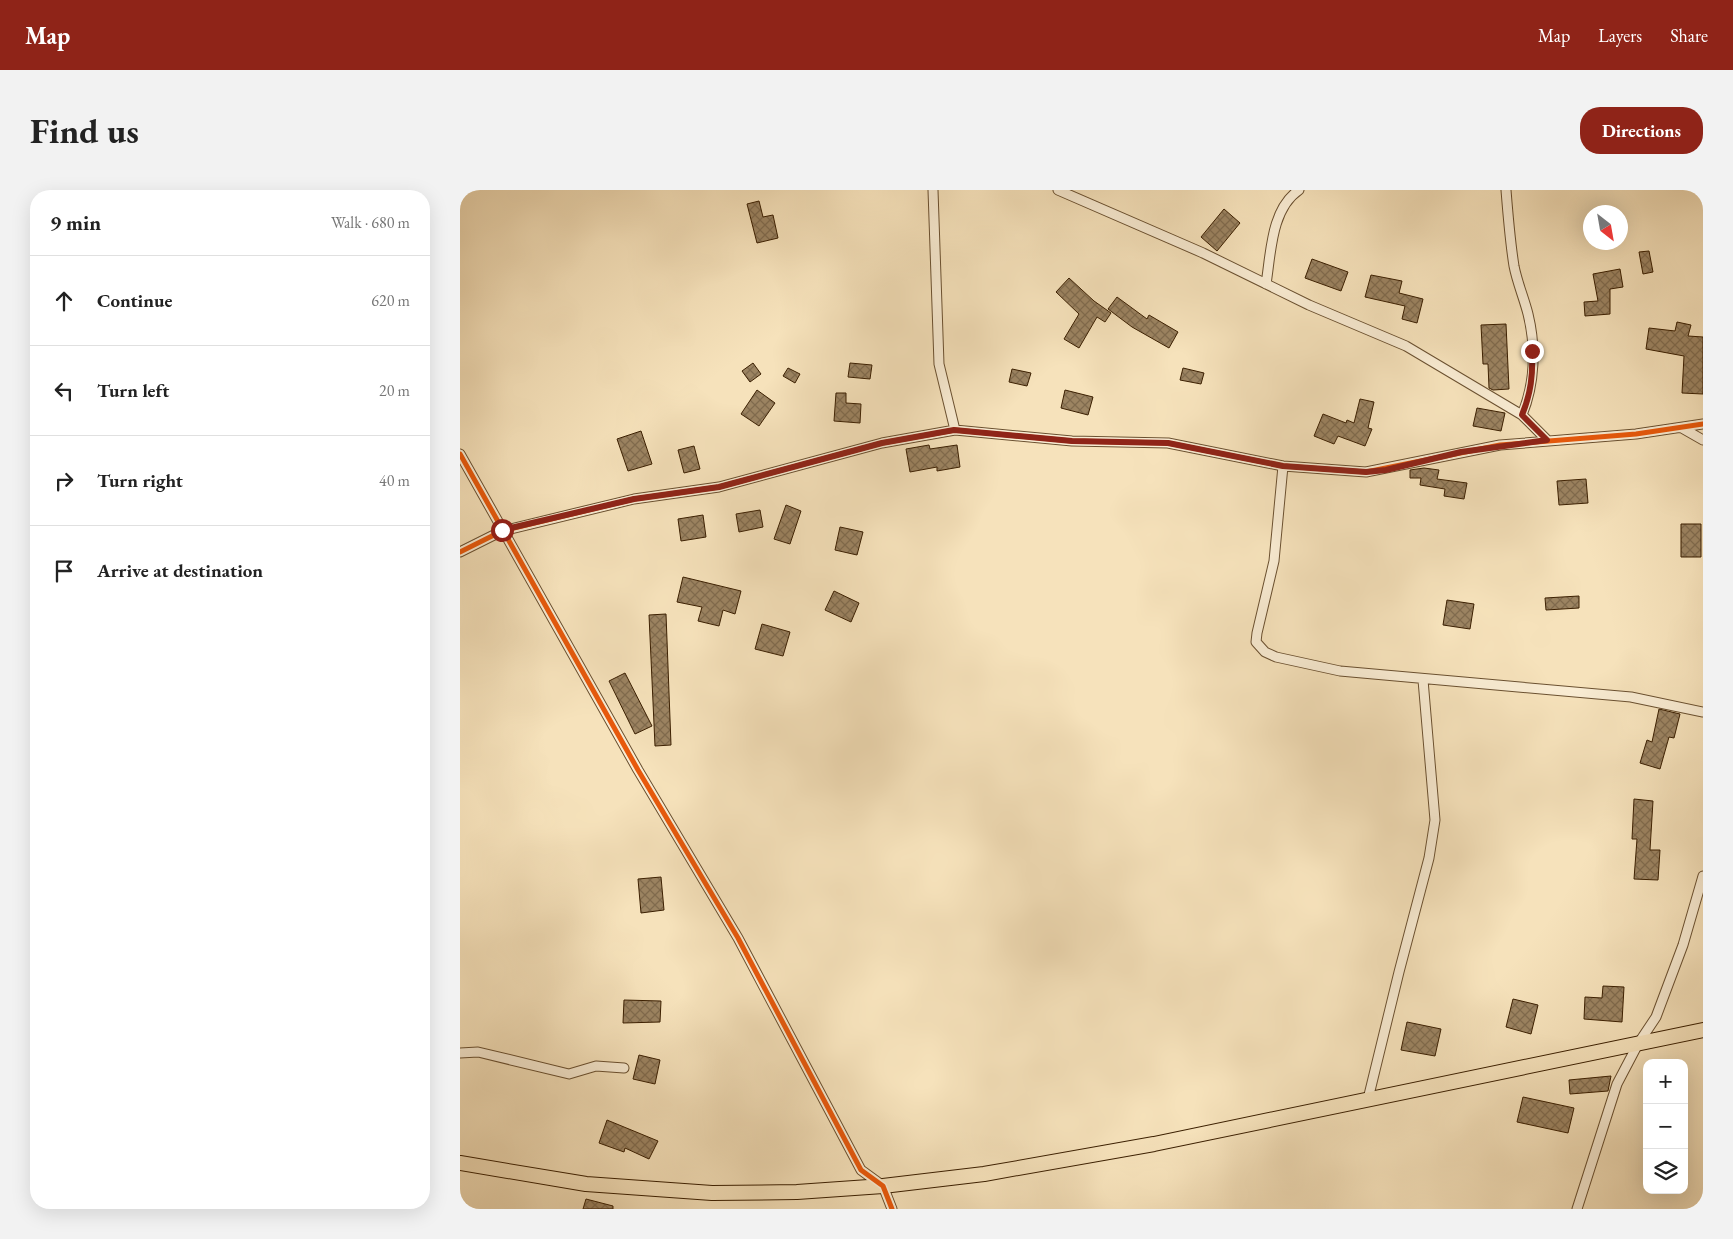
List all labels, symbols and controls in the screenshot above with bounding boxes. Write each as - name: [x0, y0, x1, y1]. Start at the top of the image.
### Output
- text: Map: [25, 20, 70, 51]
- text: Map: [1538, 24, 1570, 47]
- text: Layers: [1598, 24, 1642, 47]
- text: Share: [1670, 24, 1708, 47]
- button: Directions: [1580, 107, 1703, 154]
- text: Find us: [30, 108, 139, 153]
- north arrow: [1583, 205, 1628, 250]
- text: 9 min: [50, 209, 101, 236]
- text: Walk · 680 m: [331, 212, 410, 233]
- icon: ahead: [50, 287, 78, 315]
- text: Continue: [97, 288, 172, 313]
- text: 620 m: [371, 290, 410, 311]
- route end: [1521, 340, 1544, 363]
- icon: left: [50, 377, 78, 405]
- text: Turn left: [97, 378, 169, 403]
- text: 20 m: [379, 380, 410, 401]
- icon: right: [50, 467, 78, 495]
- text: Turn right: [97, 468, 183, 493]
- text: 40 m: [379, 470, 410, 491]
- route start: [491, 519, 514, 542]
- icon: arrive: [50, 557, 78, 585]
- text: Arrive at destination: [97, 558, 263, 583]
- map controls: [1643, 1059, 1688, 1194]
- button: +: [1643, 1059, 1688, 1104]
- button: −: [1643, 1104, 1688, 1149]
- button: layers: [1643, 1149, 1688, 1194]

